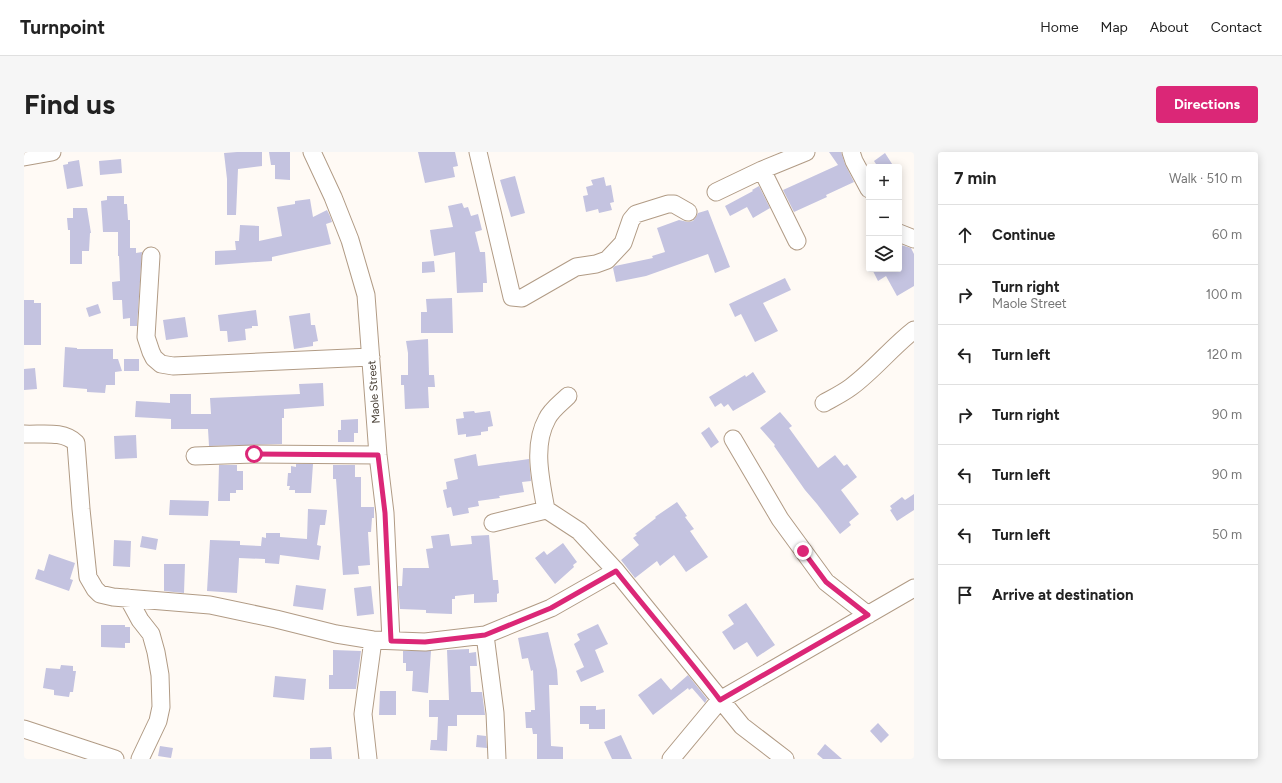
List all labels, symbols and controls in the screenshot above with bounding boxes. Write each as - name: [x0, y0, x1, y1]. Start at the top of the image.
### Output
- text: Turnpoint: [20, 16, 105, 39]
- text: Home: [1040, 19, 1079, 36]
- text: Map: [1101, 19, 1128, 36]
- text: About: [1150, 19, 1189, 36]
- text: Contact: [1211, 19, 1262, 36]
- button: Directions: [1156, 86, 1258, 123]
- text: Find us: [24, 87, 115, 121]
- map controls: [866, 164, 902, 272]
- button: +: [866, 164, 902, 200]
- text: 7 min: [954, 168, 996, 188]
- text: Walk · 510 m: [1169, 171, 1242, 186]
- button: −: [866, 200, 902, 236]
- icon: ahead: [954, 224, 976, 246]
- text: Continue: [992, 226, 1055, 244]
- text: 60 m: [1212, 227, 1242, 242]
- button: layers: [866, 236, 902, 272]
- text: Turn right: [992, 278, 1060, 296]
- icon: right: [954, 284, 976, 306]
- text: 100 m: [1206, 287, 1242, 302]
- text: Maole Street: [992, 296, 1067, 311]
- icon: left: [954, 344, 976, 366]
- text: Turn left: [992, 346, 1050, 364]
- text: 120 m: [1207, 347, 1242, 362]
- street label: Maole Street: [365, 360, 383, 424]
- icon: right: [954, 404, 976, 426]
- text: Turn right: [992, 406, 1060, 424]
- text: 90 m: [1212, 407, 1242, 422]
- route start: [245, 445, 263, 463]
- icon: left: [954, 464, 976, 486]
- text: Turn left: [992, 466, 1050, 484]
- text: 90 m: [1212, 467, 1242, 482]
- icon: left: [954, 524, 976, 546]
- text: Turn left: [992, 526, 1050, 544]
- text: 50 m: [1212, 527, 1242, 542]
- route end: [794, 542, 812, 560]
- icon: arrive: [954, 584, 976, 606]
- text: Arrive at destination: [992, 586, 1133, 604]

